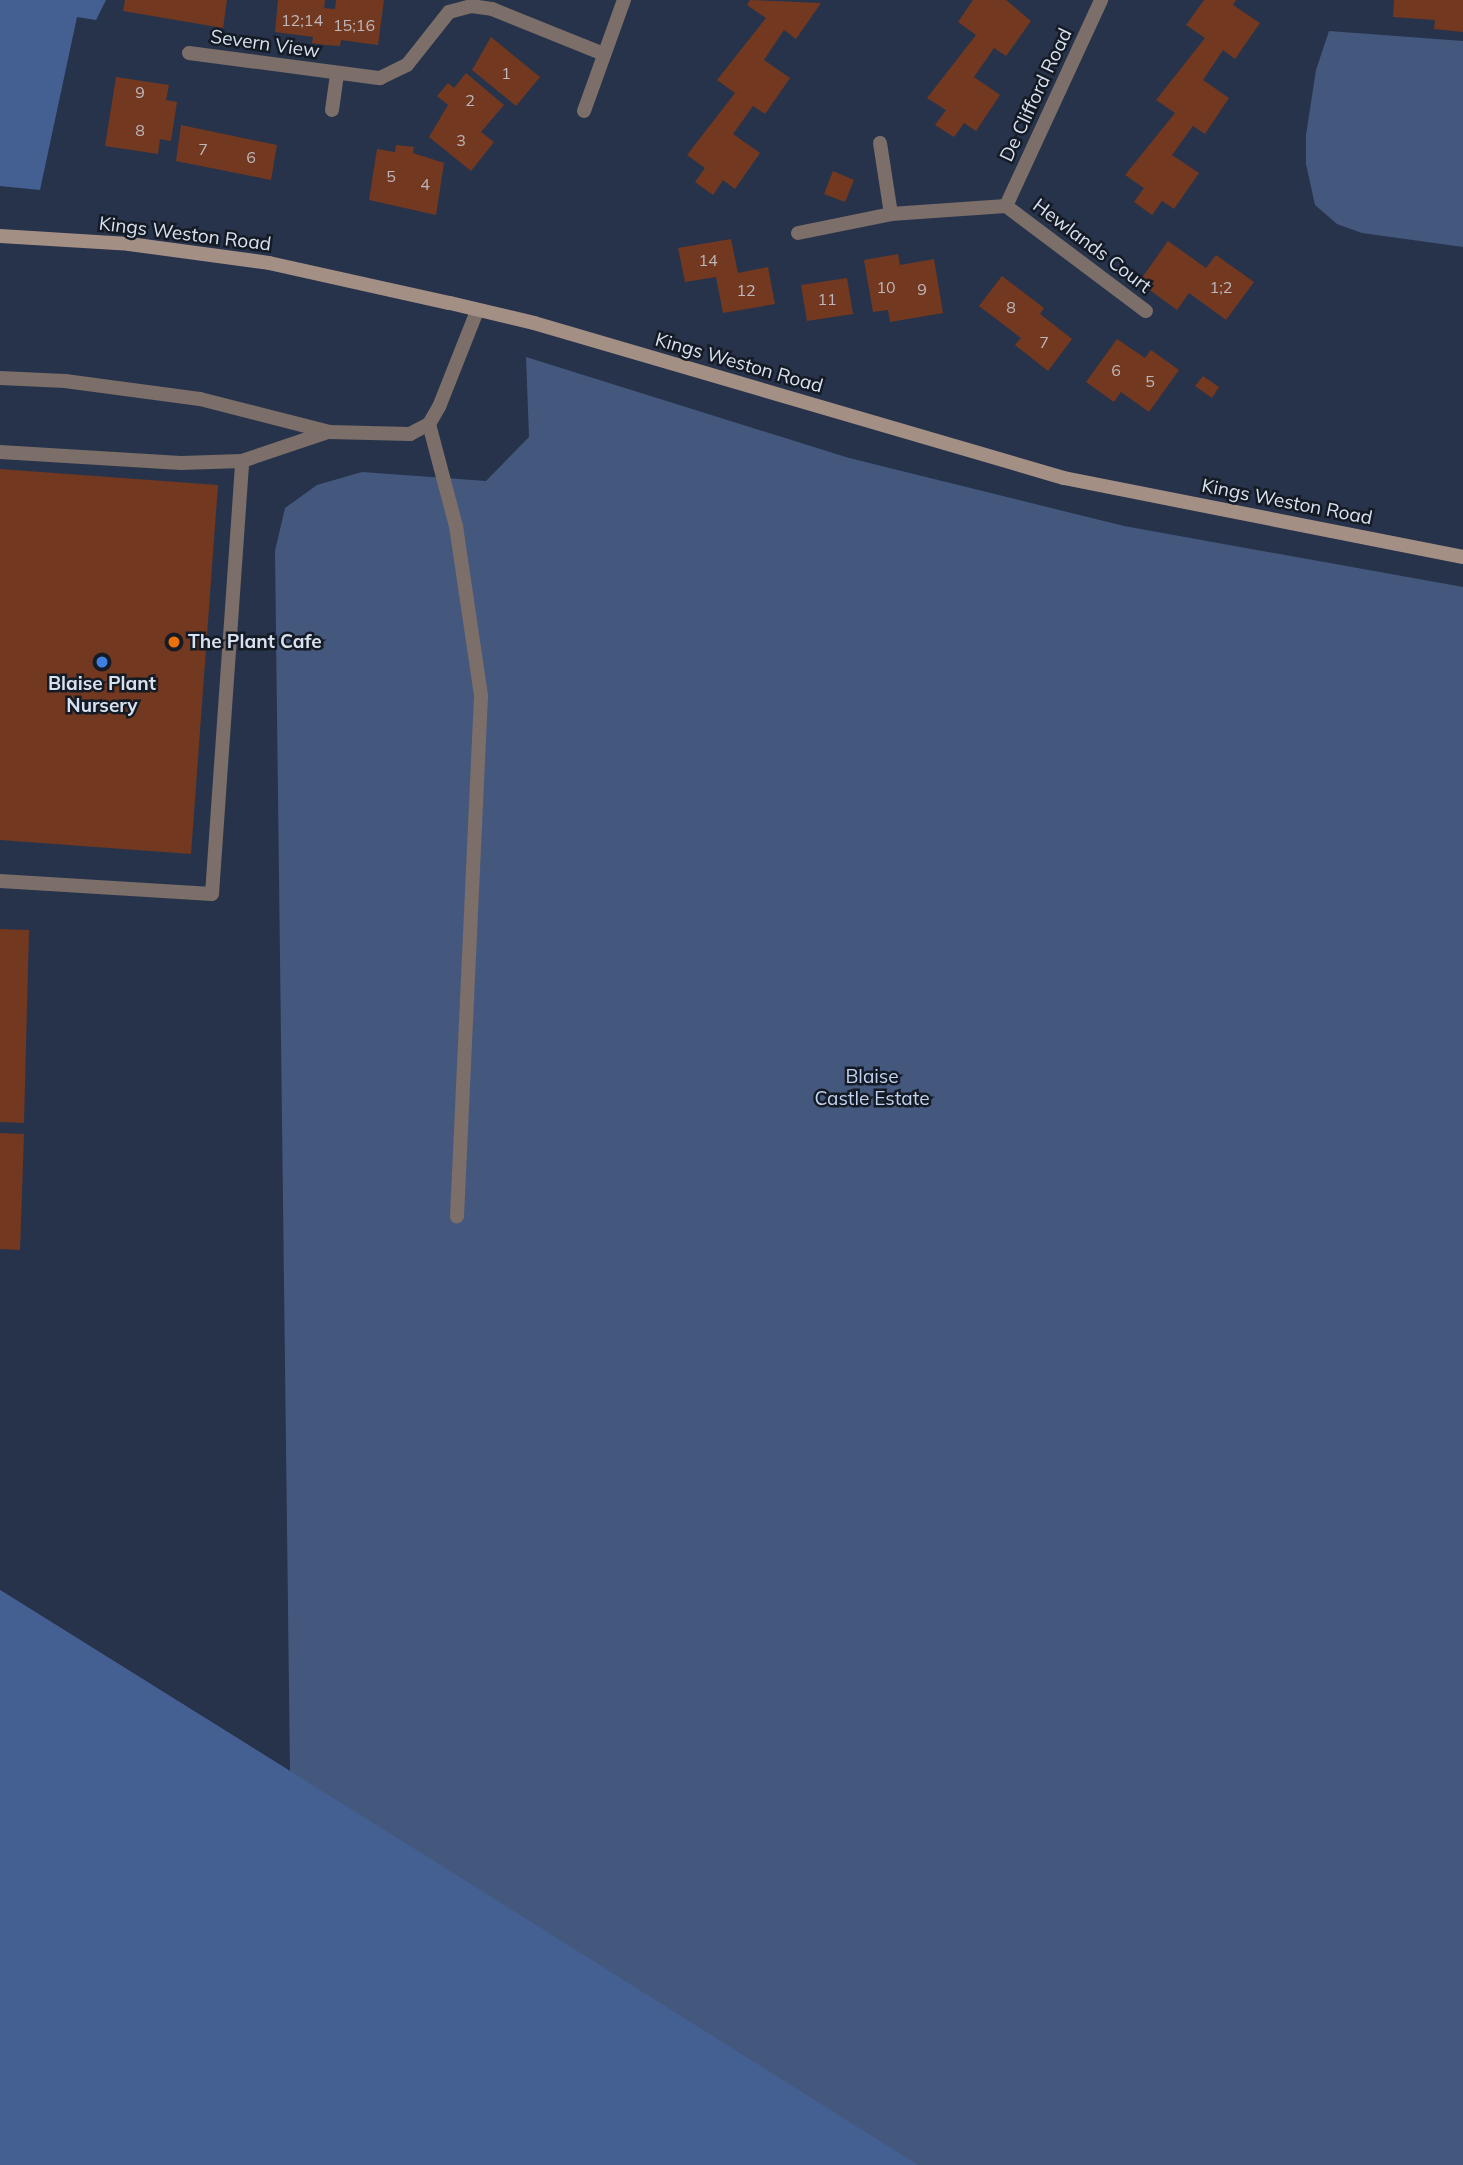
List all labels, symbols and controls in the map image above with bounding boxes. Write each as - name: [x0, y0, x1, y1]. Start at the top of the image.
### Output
- house number: 12;14: [281, 10, 323, 30]
- house number: 15;16: [333, 15, 375, 35]
- street label: Severn View: [209, 25, 321, 63]
- street label: De Clifford Road: [995, 25, 1077, 165]
- house number: 1: [501, 63, 511, 83]
- house number: 9: [135, 82, 145, 102]
- house number: 2: [465, 90, 475, 110]
- house number: 8: [135, 120, 145, 140]
- house number: 3: [456, 130, 466, 150]
- house number: 7: [198, 139, 208, 159]
- house number: 6: [246, 147, 256, 167]
- house number: 5: [386, 166, 396, 186]
- house number: 4: [420, 174, 430, 194]
- street label: Hewlands Court: [1028, 194, 1156, 298]
- street label: Kings Weston Road: [98, 212, 272, 256]
- house number: 14: [698, 250, 718, 270]
- house number: 10: [876, 277, 896, 297]
- house number: 1;2: [1210, 277, 1232, 297]
- house number: 9: [917, 279, 927, 299]
- house number: 12: [736, 280, 756, 300]
- house number: 11: [817, 289, 837, 309]
- house number: 8: [1006, 297, 1016, 317]
- street label: Kings Weston Road: [653, 328, 825, 398]
- house number: 7: [1039, 332, 1049, 352]
- house number: 6: [1111, 360, 1121, 380]
- house number: 5: [1145, 371, 1155, 391]
- street label: Kings Weston Road: [1200, 474, 1374, 530]
- place label: The Plant Cafe: [188, 631, 322, 653]
- marker: The Plant Cafe: [166, 634, 182, 650]
- marker: Blaise Plant Nursery: [94, 654, 110, 670]
- place label: Blaise Plant Nursery: [48, 673, 156, 717]
- park label: Blaise Castle Estate: [814, 1066, 930, 1110]

